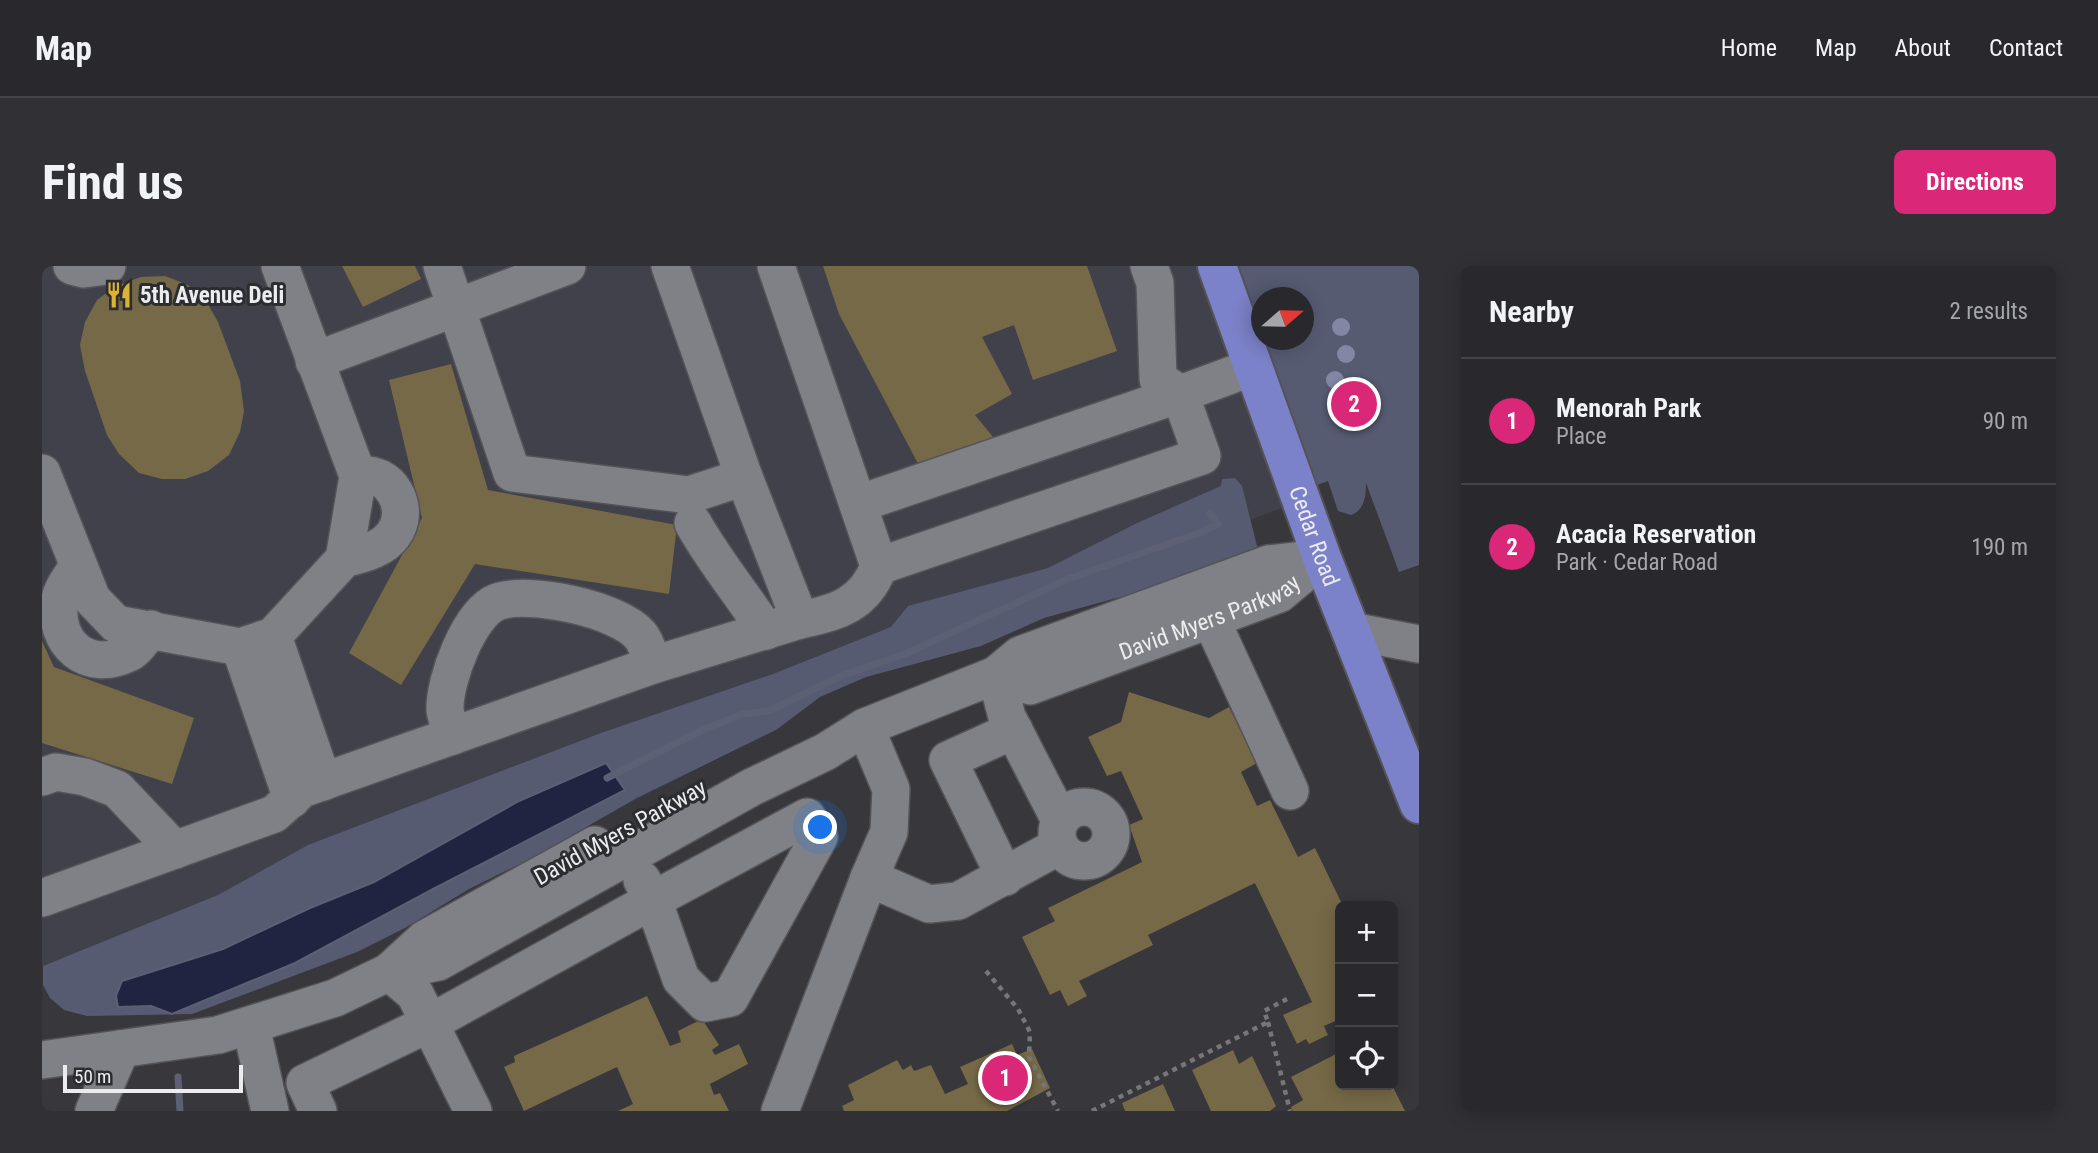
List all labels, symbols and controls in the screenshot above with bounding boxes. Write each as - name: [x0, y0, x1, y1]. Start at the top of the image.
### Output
- text: Map: [35, 29, 92, 68]
- text: Home: [1721, 34, 1777, 62]
- text: Map: [1815, 34, 1857, 62]
- text: About: [1895, 34, 1951, 62]
- text: Contact: [1989, 34, 2063, 62]
- button: Directions: [1894, 150, 2056, 214]
- text: Find us: [42, 154, 184, 211]
- restaurant icon: 5th Avenue Deli: [104, 280, 134, 310]
- place label: 5th Avenue Deli: [140, 282, 284, 309]
- north arrow: [1251, 287, 1314, 350]
- text: Nearby: [1489, 294, 1574, 329]
- text: 2 results: [1950, 298, 2028, 325]
- pin: 2: [1331, 378, 1377, 430]
- text: Menorah Park: [1556, 393, 1701, 423]
- text: 1: [1506, 408, 1518, 435]
- text: 90 m: [1983, 408, 2028, 435]
- text: Place: [1556, 423, 1606, 450]
- street label: Cedar Road: [1283, 482, 1345, 590]
- text: Acacia Reservation: [1556, 519, 1756, 549]
- text: 2: [1506, 534, 1518, 561]
- text: 190 m: [1971, 534, 2028, 561]
- text: Park · Cedar Road: [1556, 549, 1718, 576]
- street label: David Myers Parkway: [1115, 569, 1306, 666]
- street label: David Myers Parkway: [529, 774, 711, 891]
- your location: [803, 810, 837, 844]
- map controls: [1335, 901, 1398, 1090]
- button: +: [1335, 901, 1398, 964]
- button: −: [1335, 964, 1398, 1027]
- button: locate: [1335, 1027, 1398, 1090]
- pin: 1: [982, 1052, 1028, 1104]
- scale bar: [63, 1062, 243, 1094]
- text: 50 m: [74, 1065, 111, 1088]

